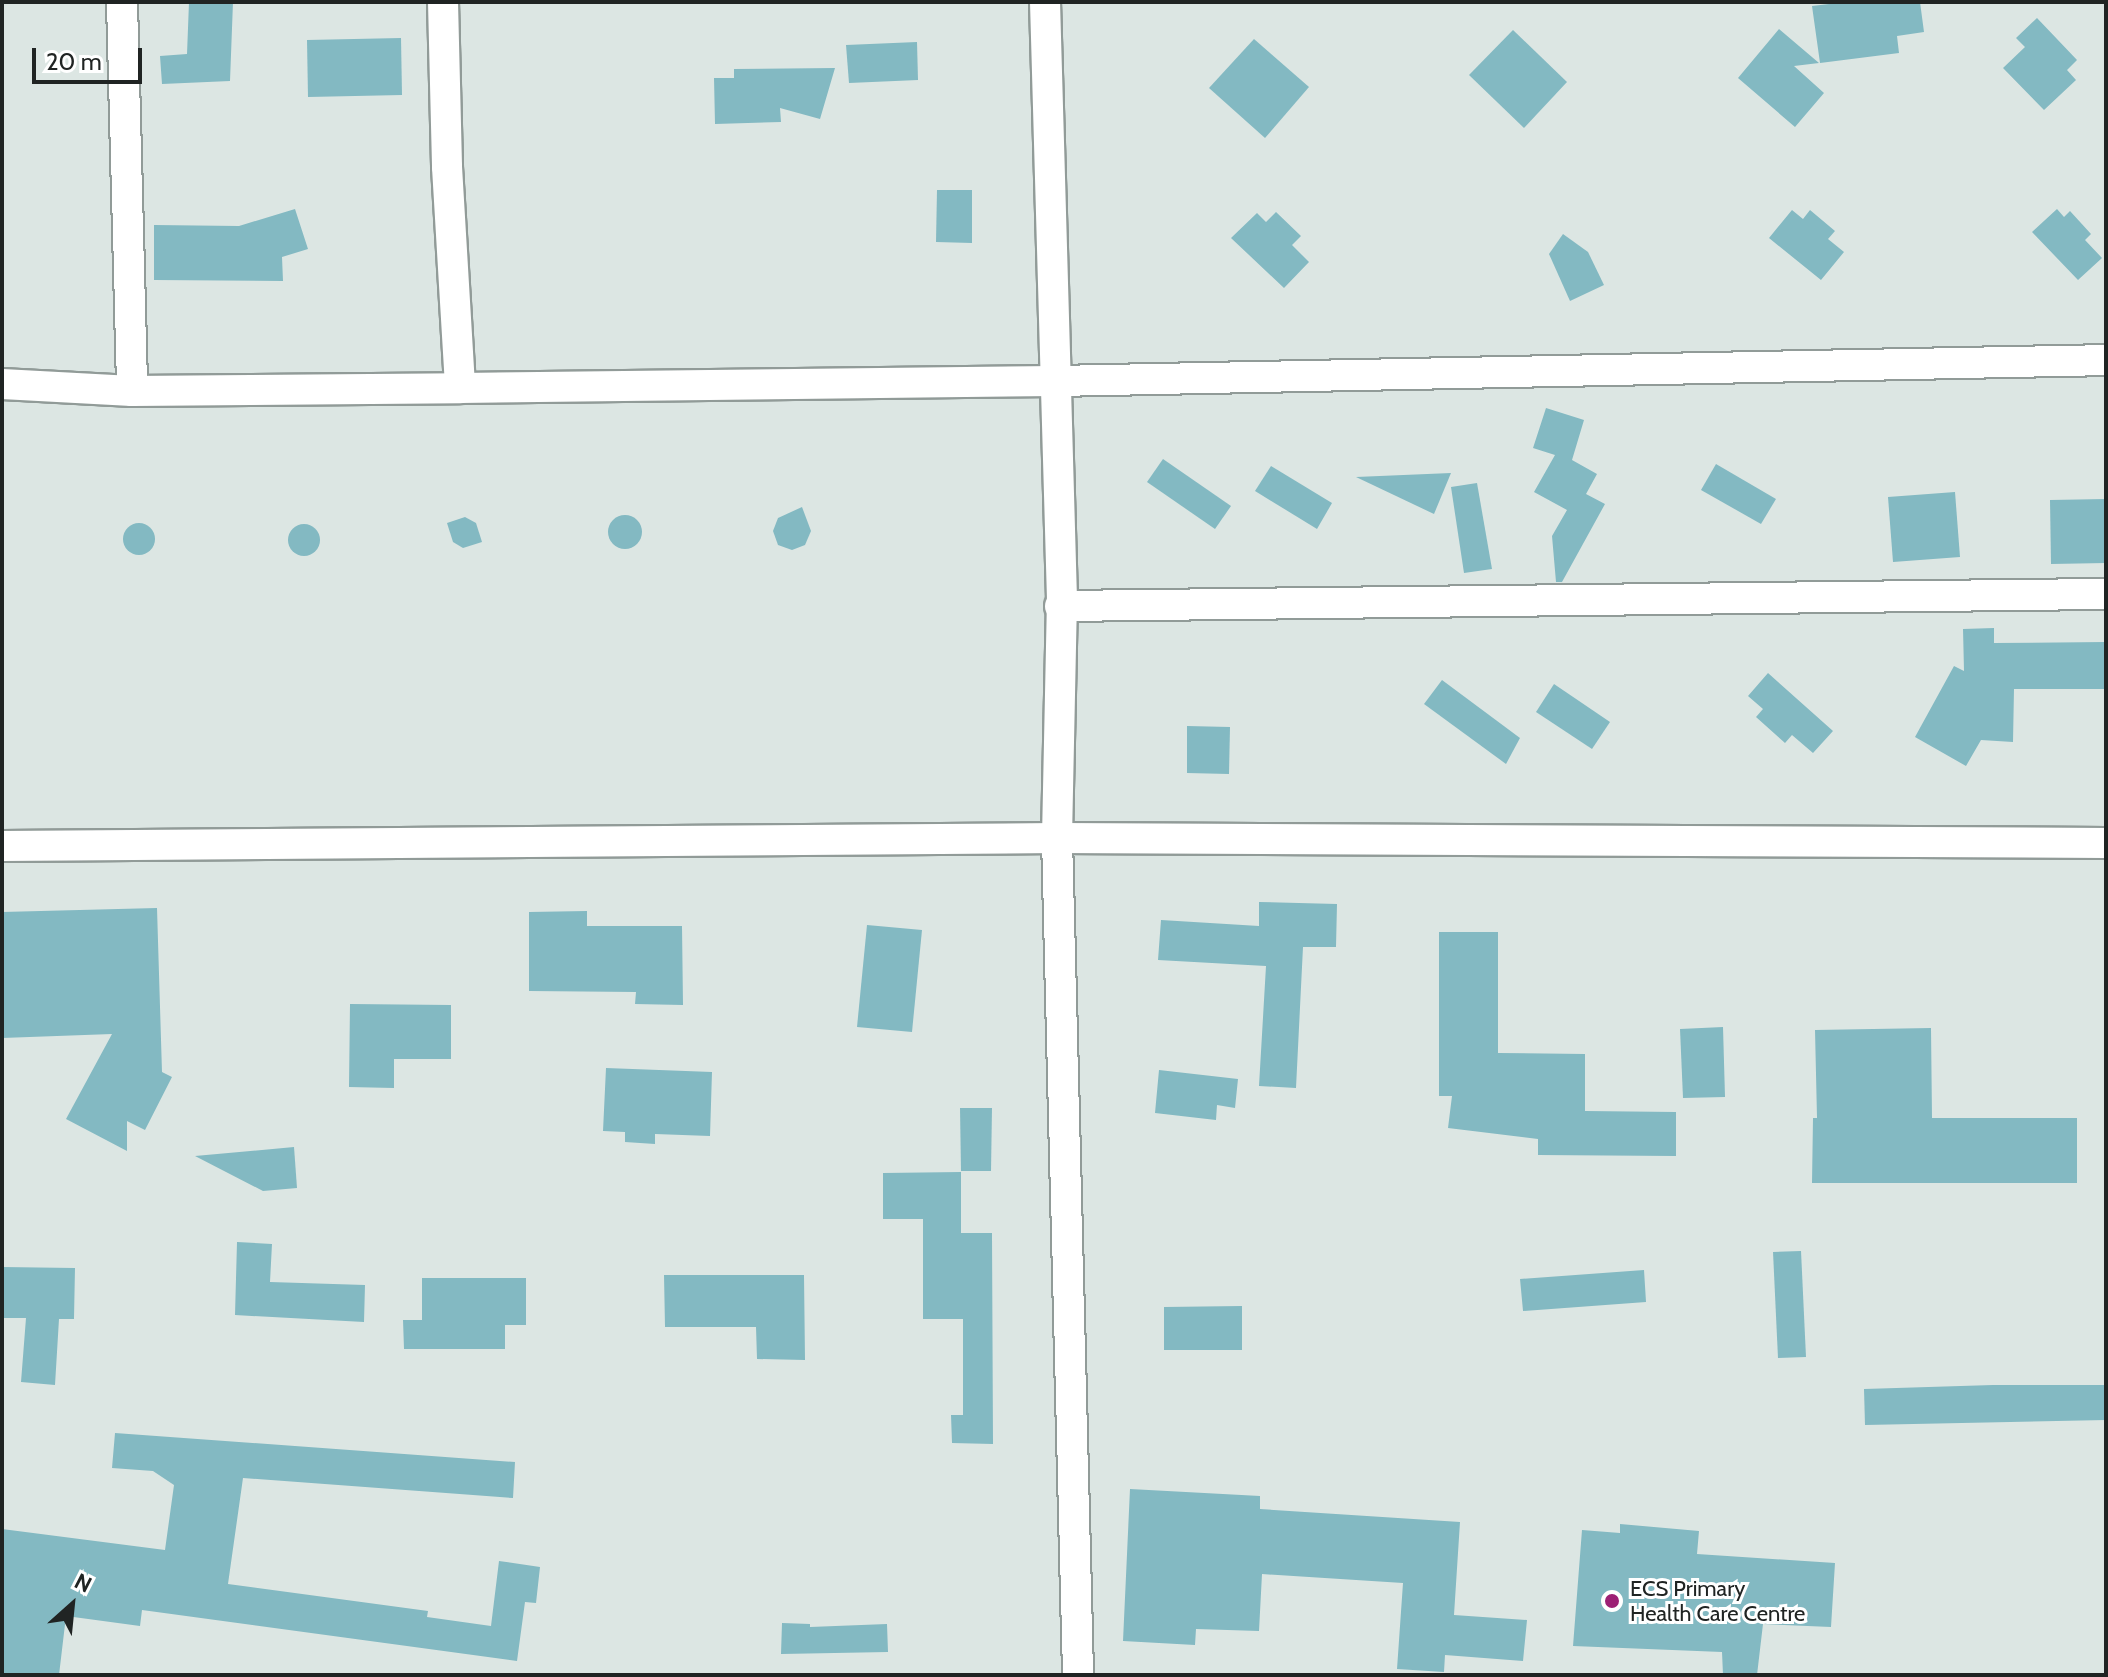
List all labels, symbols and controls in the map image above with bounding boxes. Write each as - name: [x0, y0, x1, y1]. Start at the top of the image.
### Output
- scale bar: [36, 32, 146, 82]
- text: 20 m: [46, 47, 102, 76]
- north arrow: [32, 1565, 112, 1645]
- text: N: [70, 1568, 96, 1599]
- place label: ECS Primary Health Care Centre: [1630, 1575, 1805, 1626]
- marker: ECS Primary Health Care Centre: [1601, 1590, 1623, 1612]

